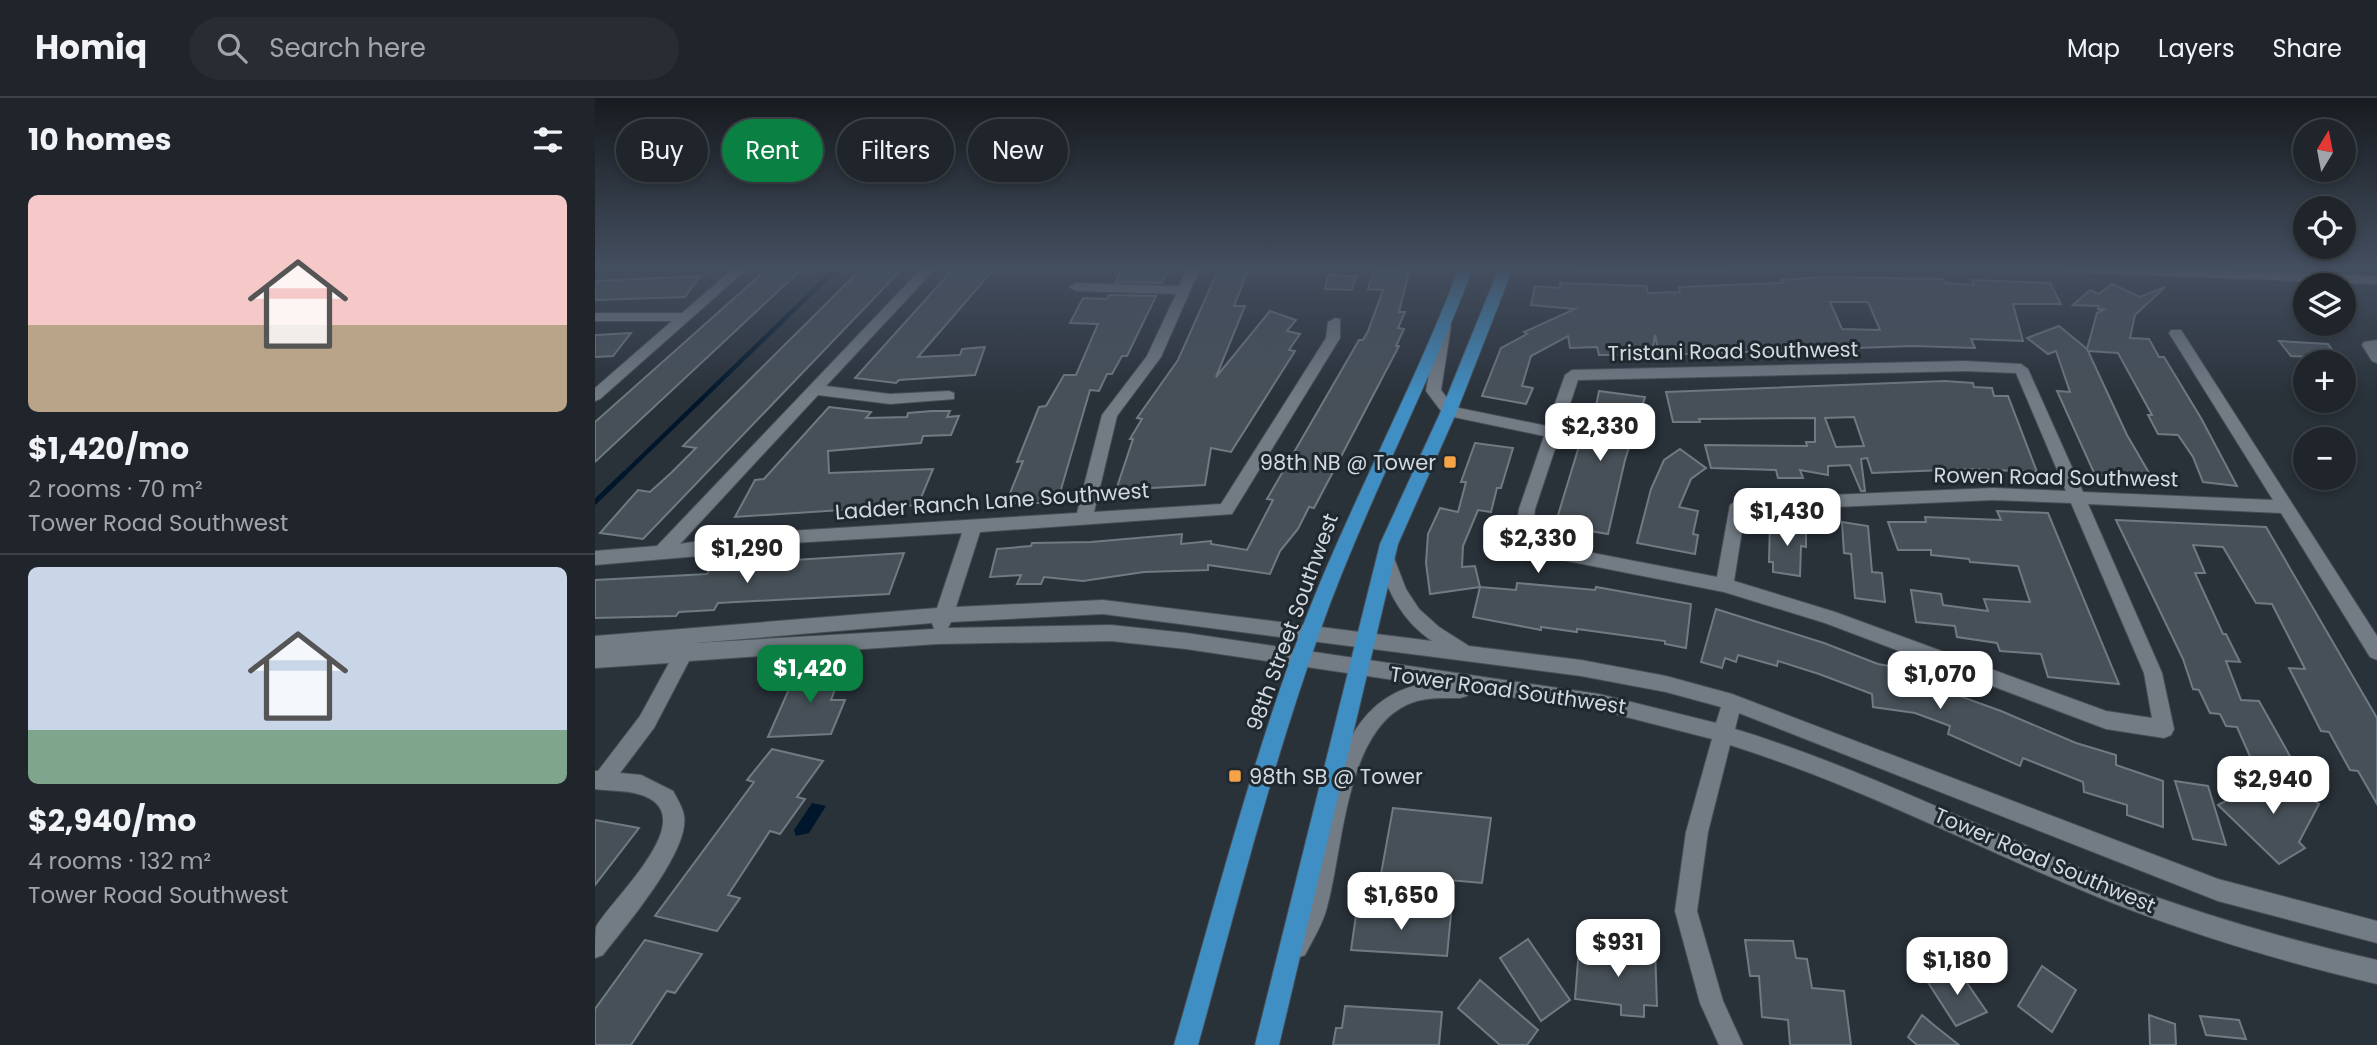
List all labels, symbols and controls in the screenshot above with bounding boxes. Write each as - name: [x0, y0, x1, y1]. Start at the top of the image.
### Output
- search box: [189, 17, 679, 80]
- text: Homiq: [35, 24, 147, 71]
- icon: search: [213, 29, 251, 67]
- text: Search here: [269, 30, 426, 66]
- text: Map: [2067, 32, 2120, 65]
- text: Layers: [2158, 32, 2234, 65]
- text: Share: [2272, 32, 2342, 65]
- text: 10 homes: [28, 118, 172, 161]
- chip: Buy: [616, 119, 708, 182]
- chip: Rent: [722, 119, 823, 182]
- chip: Filters: [837, 119, 954, 182]
- chip: New: [968, 119, 1068, 182]
- north arrow: [2293, 119, 2355, 182]
- map controls: [2293, 119, 2356, 490]
- icon: filters: [529, 121, 567, 159]
- button: locate: [2293, 196, 2356, 259]
- icon: home: [235, 241, 361, 367]
- button: layers: [2293, 273, 2356, 336]
- street label: Tristani Road Southwest: [1607, 334, 1859, 368]
- button: +: [2293, 350, 2356, 413]
- pin: $2,330: [1543, 404, 1657, 463]
- text: $2,330: [1561, 410, 1639, 442]
- text: $1,420/mo: [28, 427, 189, 470]
- button: −: [2293, 427, 2356, 490]
- place label: 98th NB @ Tower: [1260, 448, 1436, 477]
- marker: 98th NB @ Tower: [1442, 454, 1458, 470]
- street label: Rowen Road Southwest: [1933, 460, 2179, 494]
- text: 2 rooms · 70 m²: [28, 473, 203, 505]
- street label: Ladder Ranch Lane Southwest: [834, 476, 1150, 526]
- pin: $1,430: [1730, 489, 1844, 548]
- text: $1,430: [1750, 495, 1824, 527]
- text: Tower Road Southwest: [28, 507, 288, 539]
- street label: 98th Street Southwest: [1239, 509, 1345, 735]
- pin: $2,330: [1481, 516, 1595, 575]
- text: $2,330: [1499, 522, 1577, 554]
- pin: $1,290: [690, 526, 804, 585]
- text: $1,290: [711, 532, 783, 564]
- icon: home: [235, 613, 361, 739]
- pin: $1,420: [753, 646, 867, 705]
- text: $1,420: [773, 652, 847, 684]
- pin: $1,070: [1883, 652, 1997, 711]
- text: $1,070: [1904, 658, 1976, 690]
- street label: Tower Road Southwest: [1388, 659, 1628, 721]
- pin: $2,940: [2216, 756, 2330, 816]
- place label: 98th SB @ Tower: [1249, 762, 1423, 791]
- text: $2,940: [2233, 763, 2313, 795]
- marker: 98th SB @ Tower: [1227, 768, 1243, 784]
- text: $2,940/mo: [28, 799, 196, 842]
- street label: Tower Road Southwest: [1930, 800, 2160, 920]
- text: 4 rooms · 132 m²: [28, 845, 211, 877]
- pin: $1,650: [1344, 872, 1458, 932]
- text: Tower Road Southwest: [28, 879, 288, 911]
- text: $1,650: [1364, 879, 1438, 911]
- pin: $931: [1577, 920, 1659, 979]
- text: $931: [1592, 926, 1644, 958]
- pin: $1,180: [1900, 937, 2014, 997]
- text: $1,180: [1923, 944, 1991, 976]

